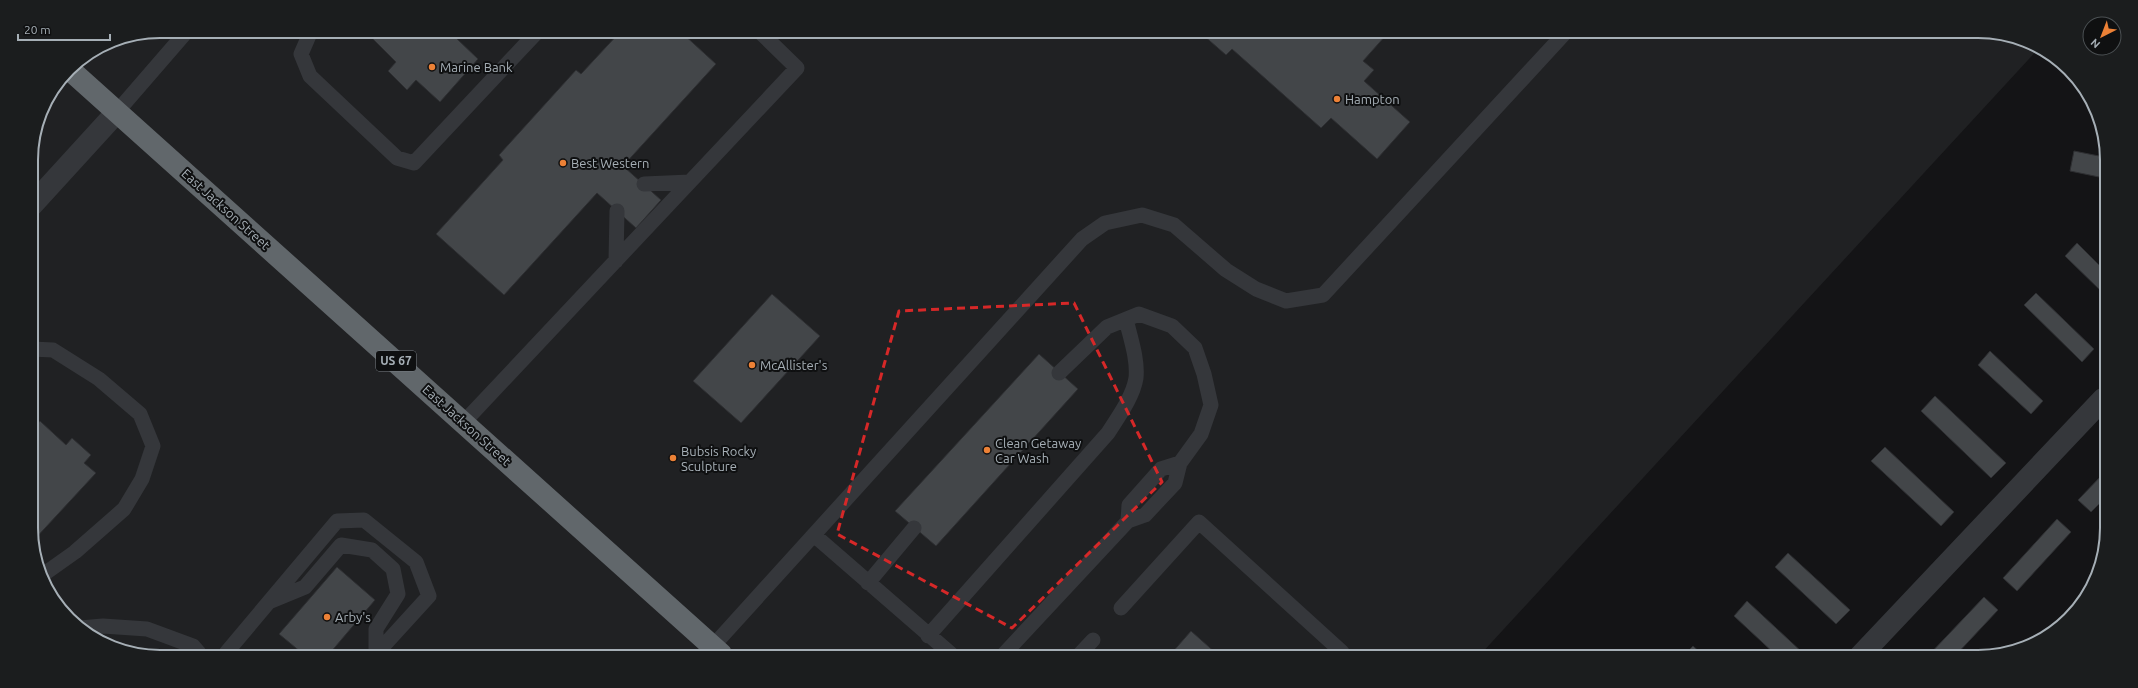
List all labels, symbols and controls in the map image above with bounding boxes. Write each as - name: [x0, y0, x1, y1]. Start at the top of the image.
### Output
- scale bar: [18, 16, 110, 42]
- north arrow: [2082, 16, 2122, 56]
- text: 20 m: [24, 23, 51, 36]
- text: N: [2088, 36, 2102, 51]
- place label: Marine Bank: [440, 60, 513, 74]
- marker: Marine Bank: [427, 62, 437, 72]
- place label: Hampton: [1345, 92, 1400, 106]
- marker: Hampton: [1332, 94, 1342, 104]
- place label: Best Western: [571, 156, 649, 170]
- marker: Best Western: [558, 158, 568, 168]
- street label: East Jackson Street: [179, 166, 273, 252]
- road number: US 67: [376, 351, 416, 371]
- place label: McAllister's: [760, 358, 828, 372]
- marker: McAllister's: [747, 360, 757, 370]
- street label: East Jackson Street: [420, 382, 514, 468]
- place label: Clean Getaway Car Wash: [995, 436, 1081, 465]
- place label: Bubsis Rocky Sculpture: [681, 444, 756, 473]
- marker: Clean Getaway Car Wash: [982, 445, 992, 455]
- marker: Bubsis Rocky Sculpture: [668, 453, 678, 463]
- place label: Arby's: [335, 610, 371, 624]
- marker: Arby's: [322, 612, 332, 622]

